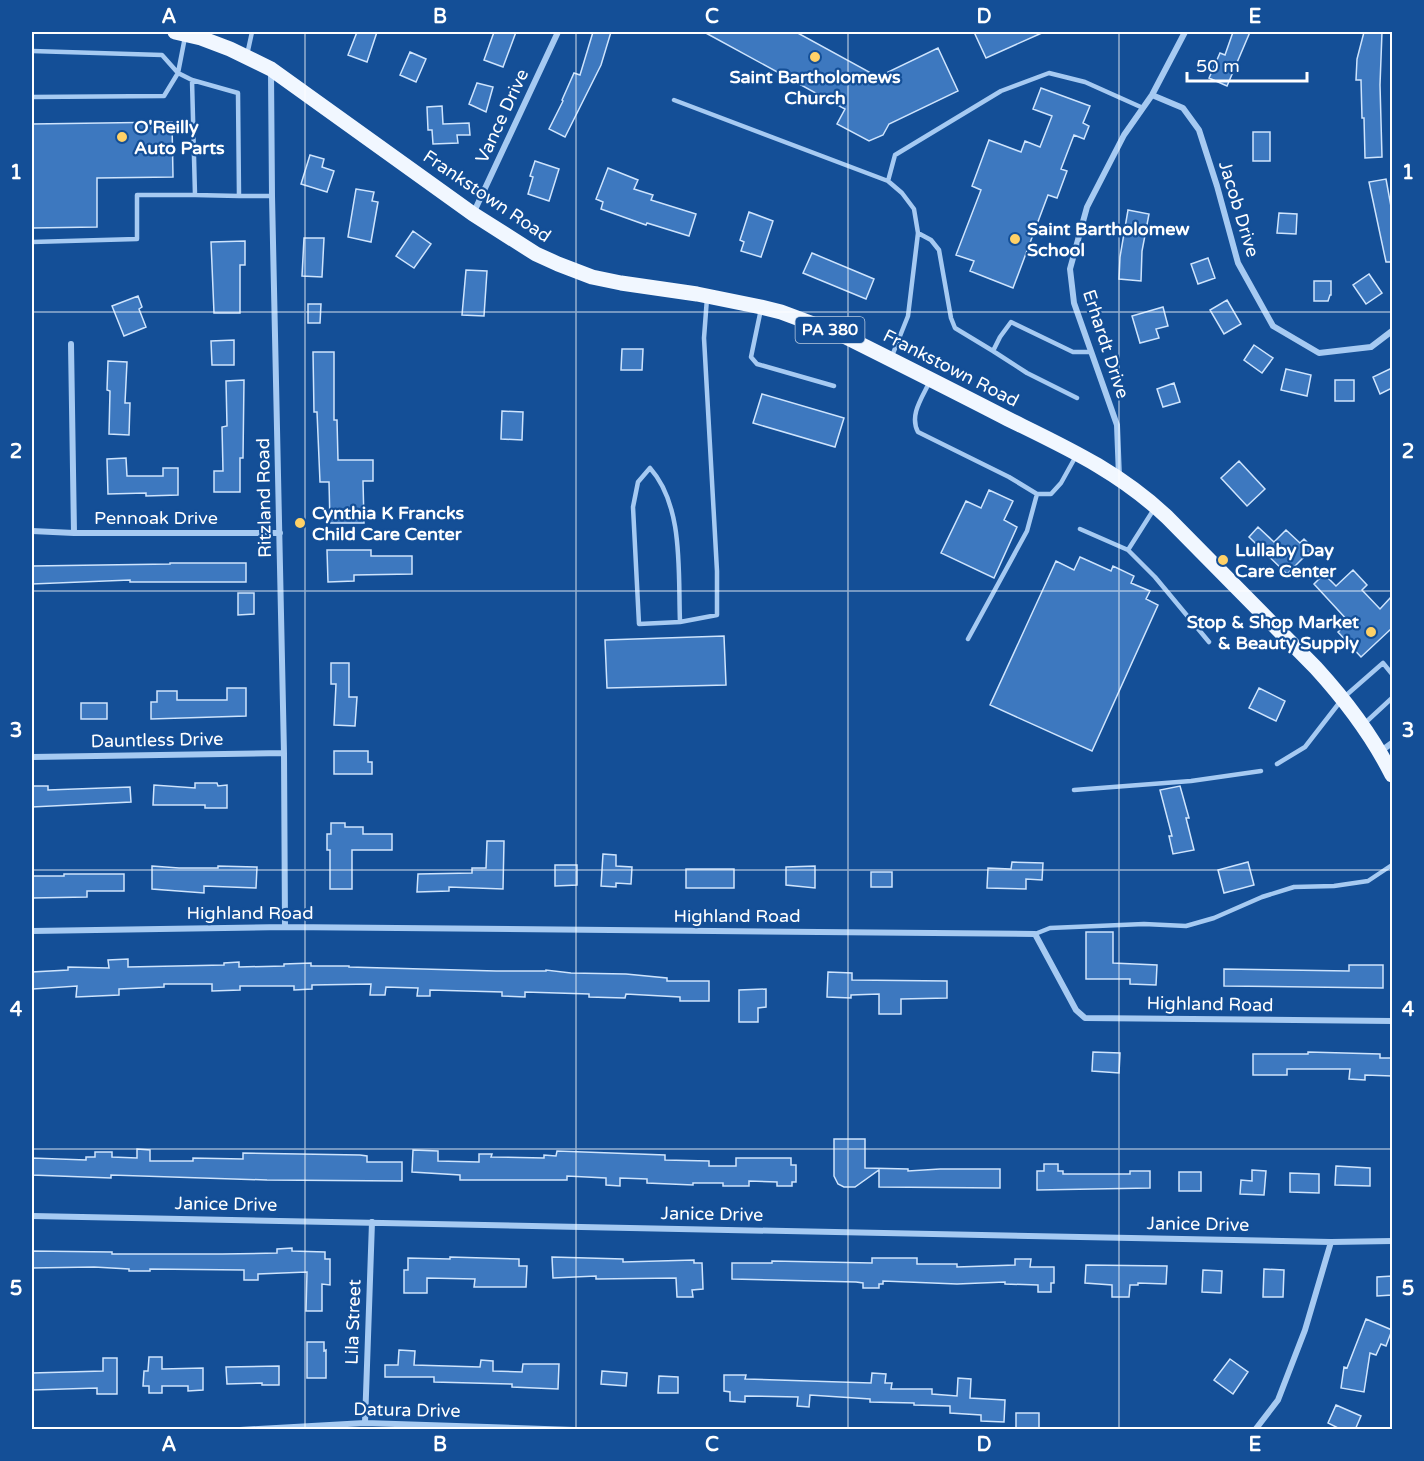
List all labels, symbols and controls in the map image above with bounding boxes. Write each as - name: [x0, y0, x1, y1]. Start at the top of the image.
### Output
- text: A: [162, 5, 177, 29]
- text: B: [433, 5, 447, 29]
- text: C: [705, 5, 719, 29]
- text: D: [976, 5, 992, 29]
- text: E: [1249, 5, 1262, 29]
- scale bar: [1187, 45, 1307, 83]
- marker: Saint Bartholomews Church: [808, 50, 822, 64]
- text: 50 m: [1196, 55, 1240, 77]
- street label: Vance Drive: [471, 65, 533, 167]
- place label: Saint Bartholomews Church: [729, 66, 901, 109]
- place label: O'Reilly Auto Parts: [134, 116, 225, 159]
- marker: O'Reilly Auto Parts: [115, 130, 129, 144]
- street label: Frankstown Road: [419, 145, 555, 247]
- street label: Jacob Drive: [1214, 158, 1264, 260]
- text: 1: [10, 161, 22, 185]
- text: 1: [1402, 161, 1414, 185]
- place label: Saint Bartholomew School: [1027, 218, 1190, 261]
- marker: Saint Bartholomew School: [1008, 232, 1022, 246]
- street label: Erhardt Drive: [1078, 287, 1134, 401]
- road number: PA 380: [796, 317, 864, 343]
- street label: Frankstown Road: [879, 324, 1023, 412]
- street label: Ritzland Road: [252, 438, 276, 558]
- text: 2: [10, 440, 22, 464]
- text: 2: [1402, 440, 1414, 464]
- place label: Cynthia K Francks Child Care Center: [312, 502, 465, 545]
- street label: Pennoak Drive: [94, 507, 218, 529]
- marker: Cynthia K Francks Child Care Center: [293, 516, 307, 530]
- place label: Lullaby Day Care Center: [1235, 539, 1337, 582]
- marker: Lullaby Day Care Center: [1216, 553, 1230, 567]
- place label: Stop & Shop Market & Beauty Supply: [1187, 611, 1359, 654]
- marker: Stop & Shop Market & Beauty Supply: [1364, 625, 1378, 639]
- text: 3: [10, 719, 22, 743]
- text: 3: [1402, 719, 1414, 743]
- street label: Dauntless Drive: [90, 728, 224, 752]
- street label: Highland Road: [186, 902, 314, 924]
- street label: Highland Road: [673, 905, 801, 927]
- street label: Highland Road: [1146, 992, 1274, 1016]
- text: 4: [10, 998, 23, 1022]
- text: 4: [1402, 998, 1415, 1022]
- street label: Janice Drive: [174, 1192, 278, 1216]
- street label: Janice Drive: [660, 1202, 764, 1226]
- street label: Janice Drive: [1146, 1212, 1250, 1236]
- text: 5: [10, 1277, 22, 1301]
- text: 5: [1402, 1277, 1414, 1301]
- street label: Lila Street: [341, 1279, 365, 1365]
- street label: Datura Drive: [353, 1398, 461, 1422]
- text: A: [162, 1433, 177, 1457]
- text: B: [433, 1433, 447, 1457]
- text: C: [705, 1433, 719, 1457]
- text: D: [976, 1433, 992, 1457]
- text: E: [1249, 1433, 1262, 1457]

